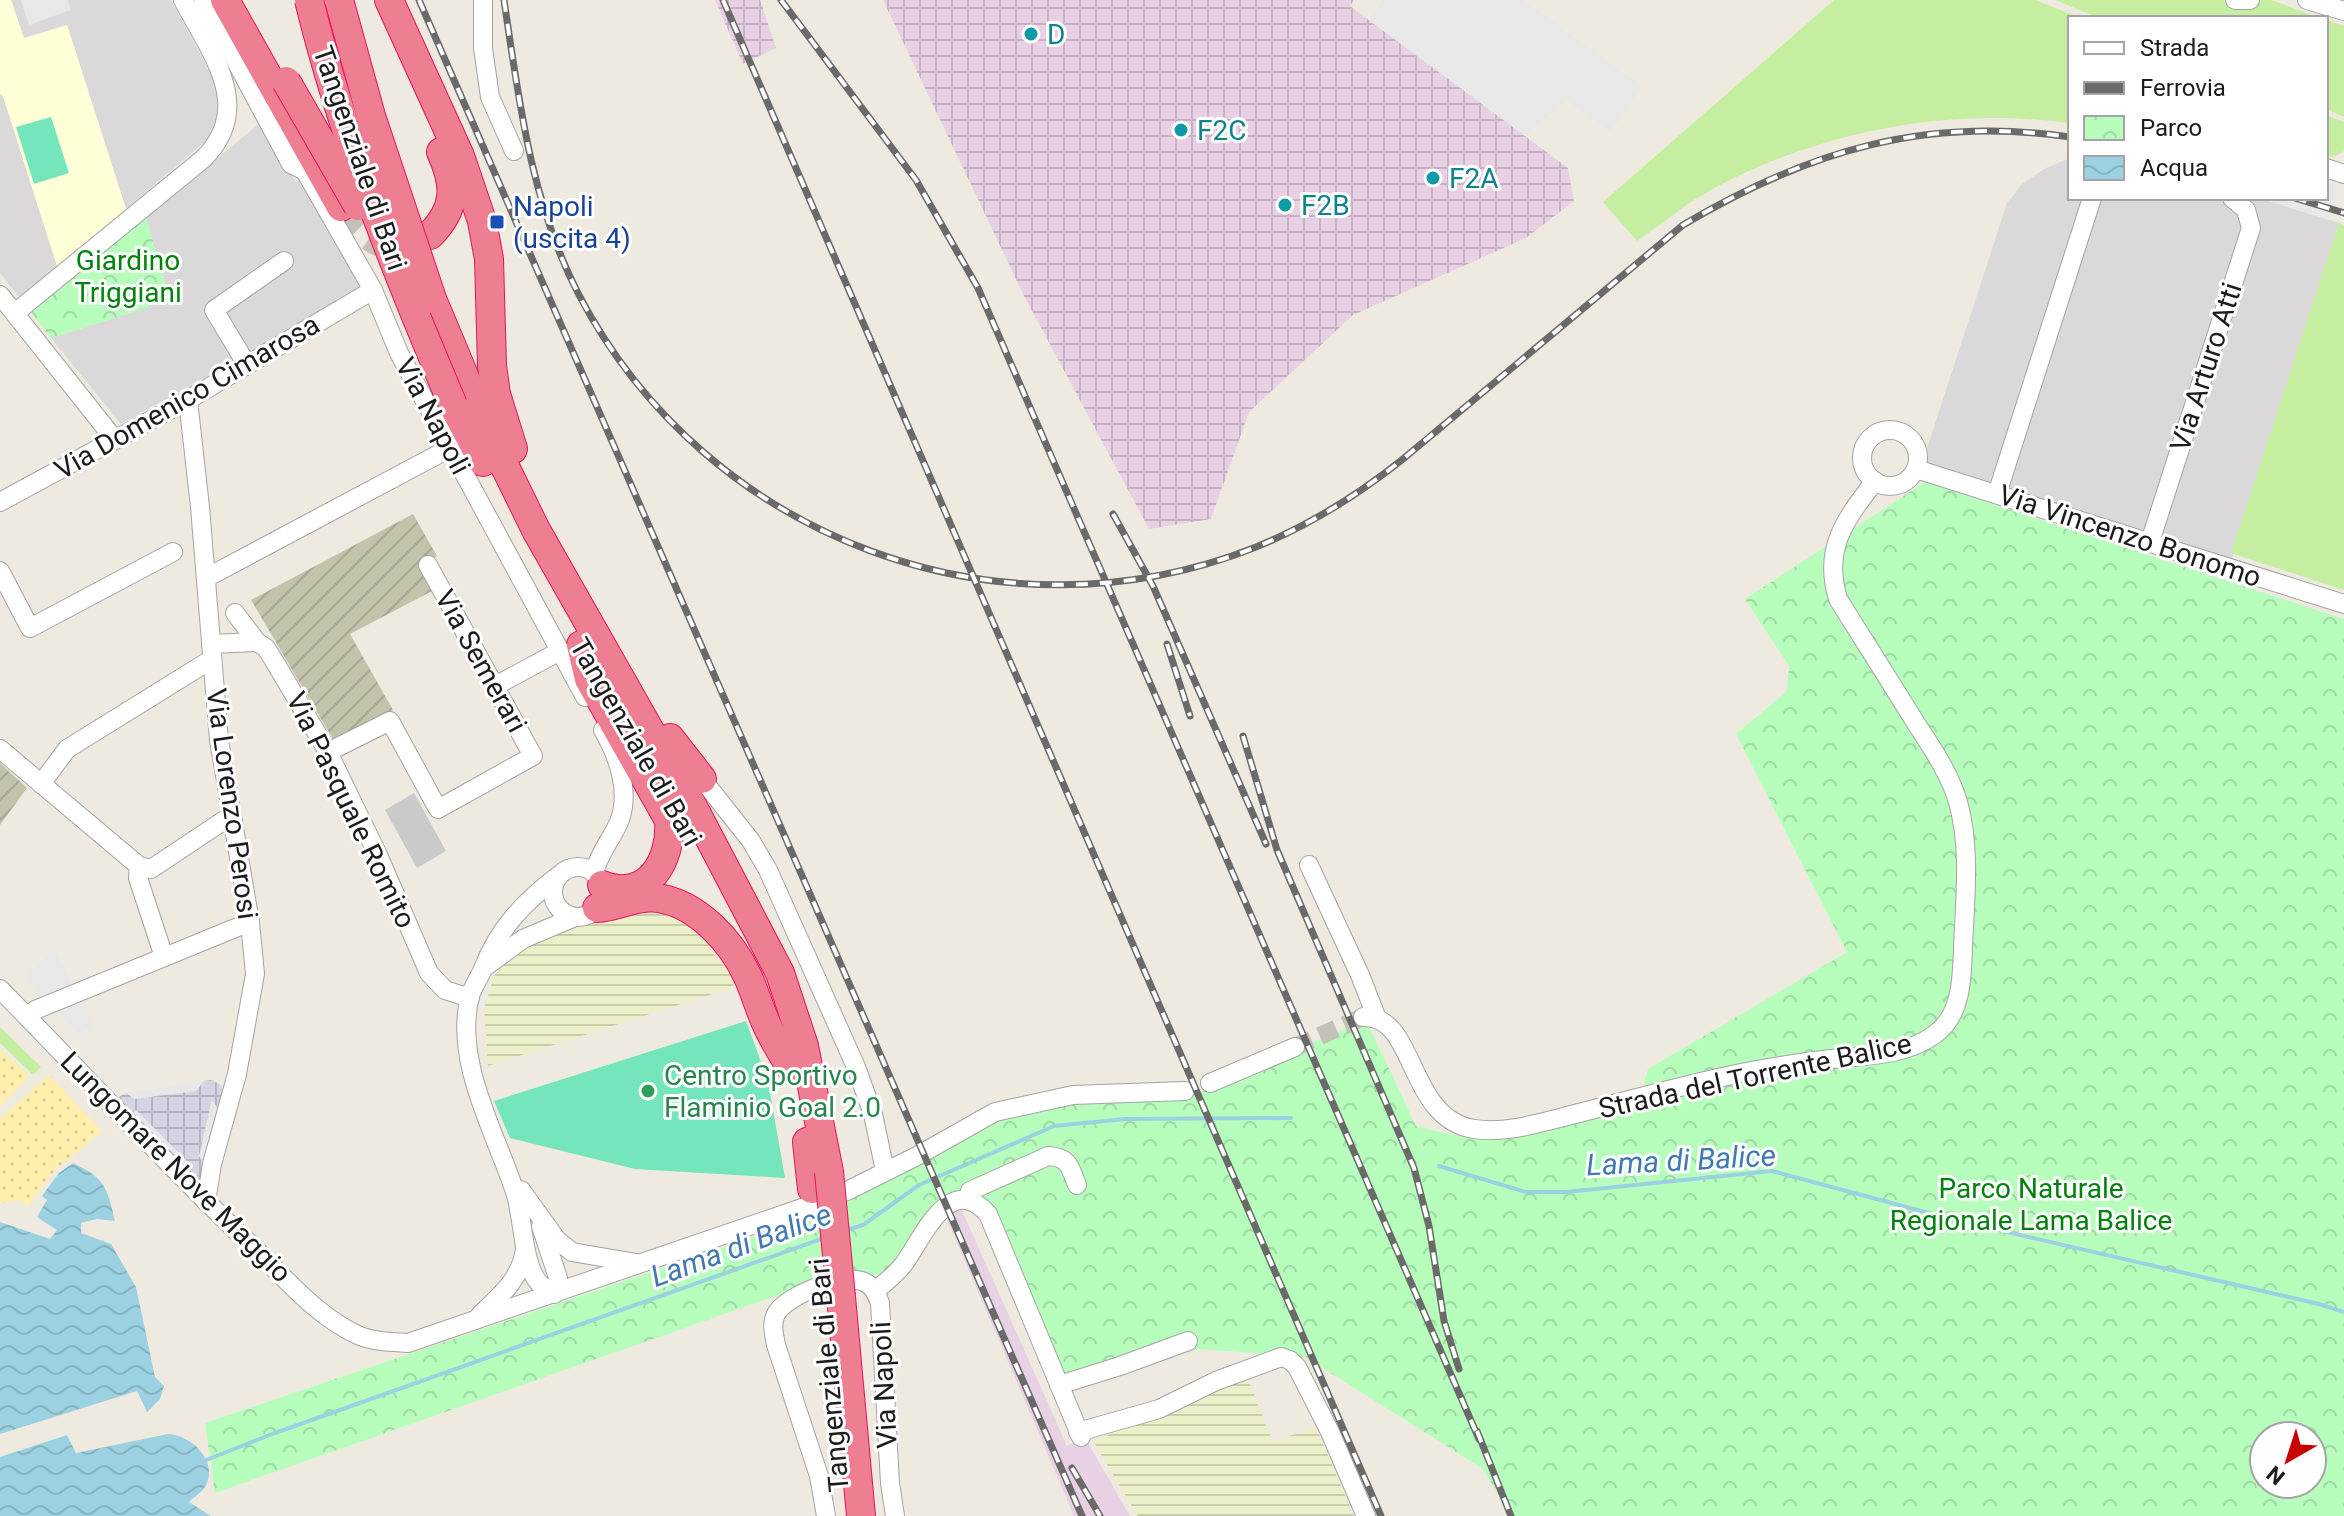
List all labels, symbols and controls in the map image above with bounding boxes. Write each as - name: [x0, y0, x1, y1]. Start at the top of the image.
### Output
- legend: [2068, 16, 2328, 200]
- place label: D: [1047, 18, 1065, 51]
- marker: D: [1022, 25, 1040, 43]
- text: Strada: [2140, 34, 2209, 62]
- street label: Tangenziale di Bari: [306, 42, 414, 274]
- text: Ferrovia: [2140, 74, 2226, 102]
- place label: F2C: [1197, 114, 1246, 147]
- text: Parco: [2140, 114, 2202, 142]
- marker: F2C: [1172, 121, 1190, 139]
- text: Acqua: [2140, 154, 2208, 182]
- place label: F2A: [1449, 162, 1498, 195]
- marker: F2A: [1424, 169, 1442, 187]
- place label: F2B: [1301, 189, 1350, 222]
- place label: Napoli (uscita 4): [513, 190, 631, 255]
- marker: F2B: [1276, 196, 1294, 214]
- marker: Napoli (uscita 4): [488, 213, 506, 231]
- park label: Giardino Triggiani: [74, 244, 182, 309]
- street label: Via Arturo Atti: [2163, 279, 2249, 455]
- street label: Via Domenico Cimarosa: [49, 308, 325, 486]
- street label: Via Napoli: [389, 352, 477, 480]
- street label: Via Vincenzo Bonomo: [1995, 478, 2265, 594]
- street label: Via Semerari: [428, 584, 534, 738]
- street label: Tangenziale di Bari: [563, 632, 709, 852]
- street label: Via Lorenzo Perosi: [199, 686, 265, 922]
- street label: Via Pasquale Romito: [279, 687, 423, 933]
- street label: Strada del Torrente Balice: [1596, 1027, 1914, 1125]
- street label: Lungomare Nove Maggio: [54, 1045, 298, 1289]
- place label: Centro Sportivo Flaminio Goal 2.0: [664, 1059, 881, 1124]
- marker: Centro Sportivo Flaminio Goal 2.0: [639, 1082, 657, 1100]
- water label: Lama di Balice: [1585, 1138, 1777, 1182]
- park label: Parco Naturale Regionale Lama Balice: [1890, 1172, 2172, 1237]
- water label: Lama di Balice: [646, 1196, 836, 1294]
- street label: Tangenziale di Bari: [802, 1257, 856, 1493]
- street label: Via Napoli: [864, 1321, 904, 1449]
- north arrow: [2248, 1420, 2328, 1500]
- text: N: [2262, 1461, 2290, 1490]

